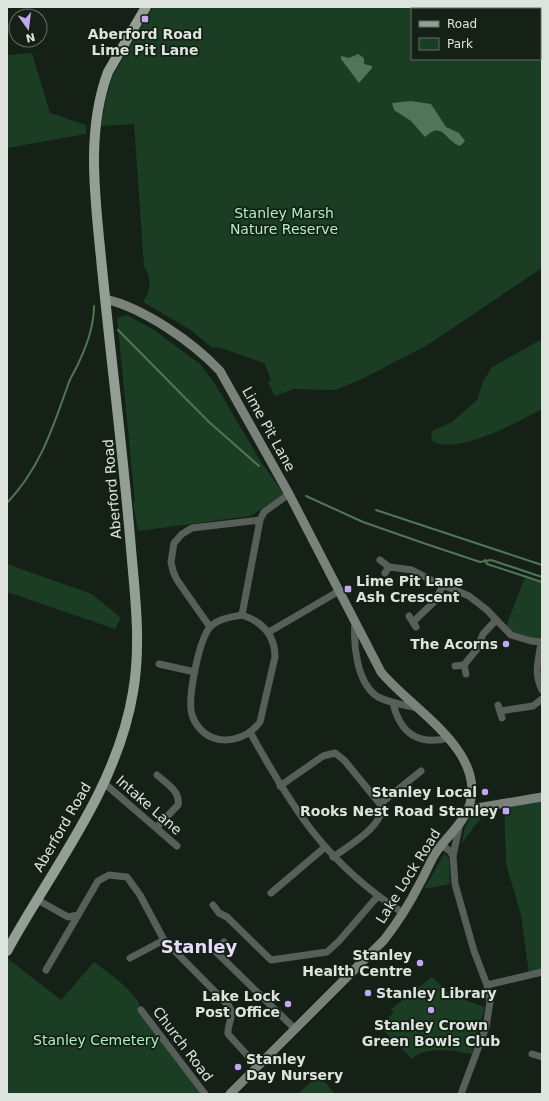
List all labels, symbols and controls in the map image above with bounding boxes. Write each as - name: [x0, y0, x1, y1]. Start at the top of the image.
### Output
- north arrow: [8, 8, 48, 48]
- legend: [411, 8, 541, 60]
- marker: Aberford Road Lime Pit Lane: [140, 14, 150, 24]
- text: Road: [447, 17, 477, 31]
- place label: Aberford Road Lime Pit Lane: [88, 26, 202, 58]
- text: N: [24, 30, 36, 45]
- text: Park: [447, 37, 473, 51]
- park label: Stanley Marsh Nature Reserve: [230, 205, 338, 237]
- street label: Lime Pit Lane: [239, 384, 299, 474]
- street label: Aberford Road: [100, 438, 124, 540]
- place label: Lime Pit Lane Ash Crescent: [356, 573, 463, 605]
- marker: Lime Pit Lane Ash Crescent: [343, 584, 353, 594]
- place label: The Acorns: [410, 636, 498, 652]
- marker: The Acorns: [501, 639, 511, 649]
- street label: Intake Lane: [113, 772, 185, 838]
- street label: Aberford Road: [30, 780, 94, 874]
- place label: Stanley Local: [371, 784, 477, 800]
- marker: Stanley Local: [480, 787, 490, 797]
- place label: Rooks Nest Road Stanley: [300, 803, 498, 819]
- marker: Rooks Nest Road Stanley: [501, 806, 511, 816]
- street label: Lake Lock Road: [372, 826, 444, 926]
- district label: Stanley: [161, 936, 238, 957]
- place label: Stanley Health Centre: [302, 947, 412, 979]
- marker: Stanley Health Centre: [415, 958, 425, 968]
- place label: Stanley Library: [376, 985, 497, 1001]
- place label: Lake Lock Post Office: [195, 988, 281, 1020]
- marker: Stanley Library: [363, 988, 373, 998]
- marker: Lake Lock Post Office: [283, 999, 293, 1009]
- street label: Church Road: [150, 1004, 216, 1084]
- marker: Stanley Crown Green Bowls Club: [426, 1005, 436, 1015]
- place label: Stanley Crown Green Bowls Club: [362, 1017, 500, 1049]
- park label: Stanley Cemetery: [33, 1032, 159, 1048]
- place label: Stanley Day Nursery: [246, 1051, 343, 1083]
- marker: Stanley Day Nursery: [233, 1062, 243, 1072]

